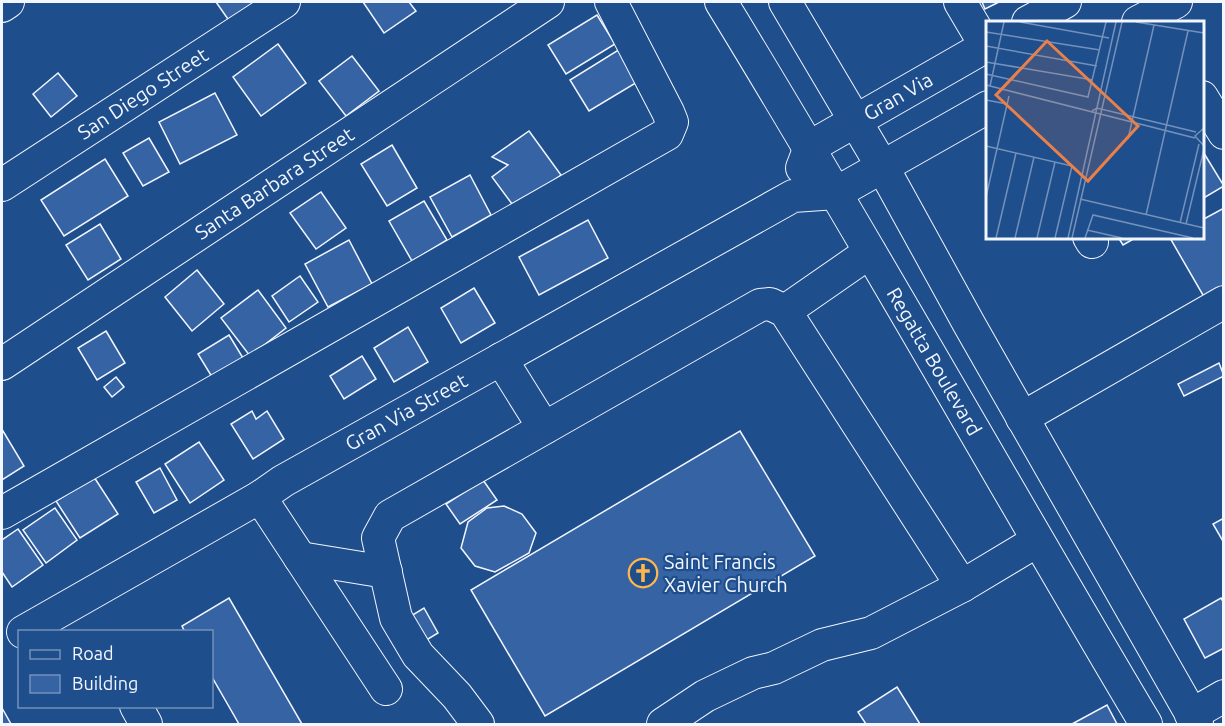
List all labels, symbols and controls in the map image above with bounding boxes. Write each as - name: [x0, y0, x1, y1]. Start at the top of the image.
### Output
- inset map: [986, 21, 1204, 238]
- street label: San Diego Street: [73, 42, 212, 144]
- street label: Gran Via: [859, 67, 936, 125]
- street label: Santa Barbara Street: [190, 122, 358, 244]
- street label: Regatta Boulevard: [883, 283, 987, 439]
- street label: Gran Via Street: [341, 368, 471, 455]
- place label: Saint Francis Xavier Church: [664, 550, 788, 596]
- church icon: Saint Francis Xavier Church: [627, 557, 659, 589]
- legend: [18, 630, 213, 708]
- text: Road: [72, 643, 114, 663]
- text: Building: [72, 673, 138, 693]

